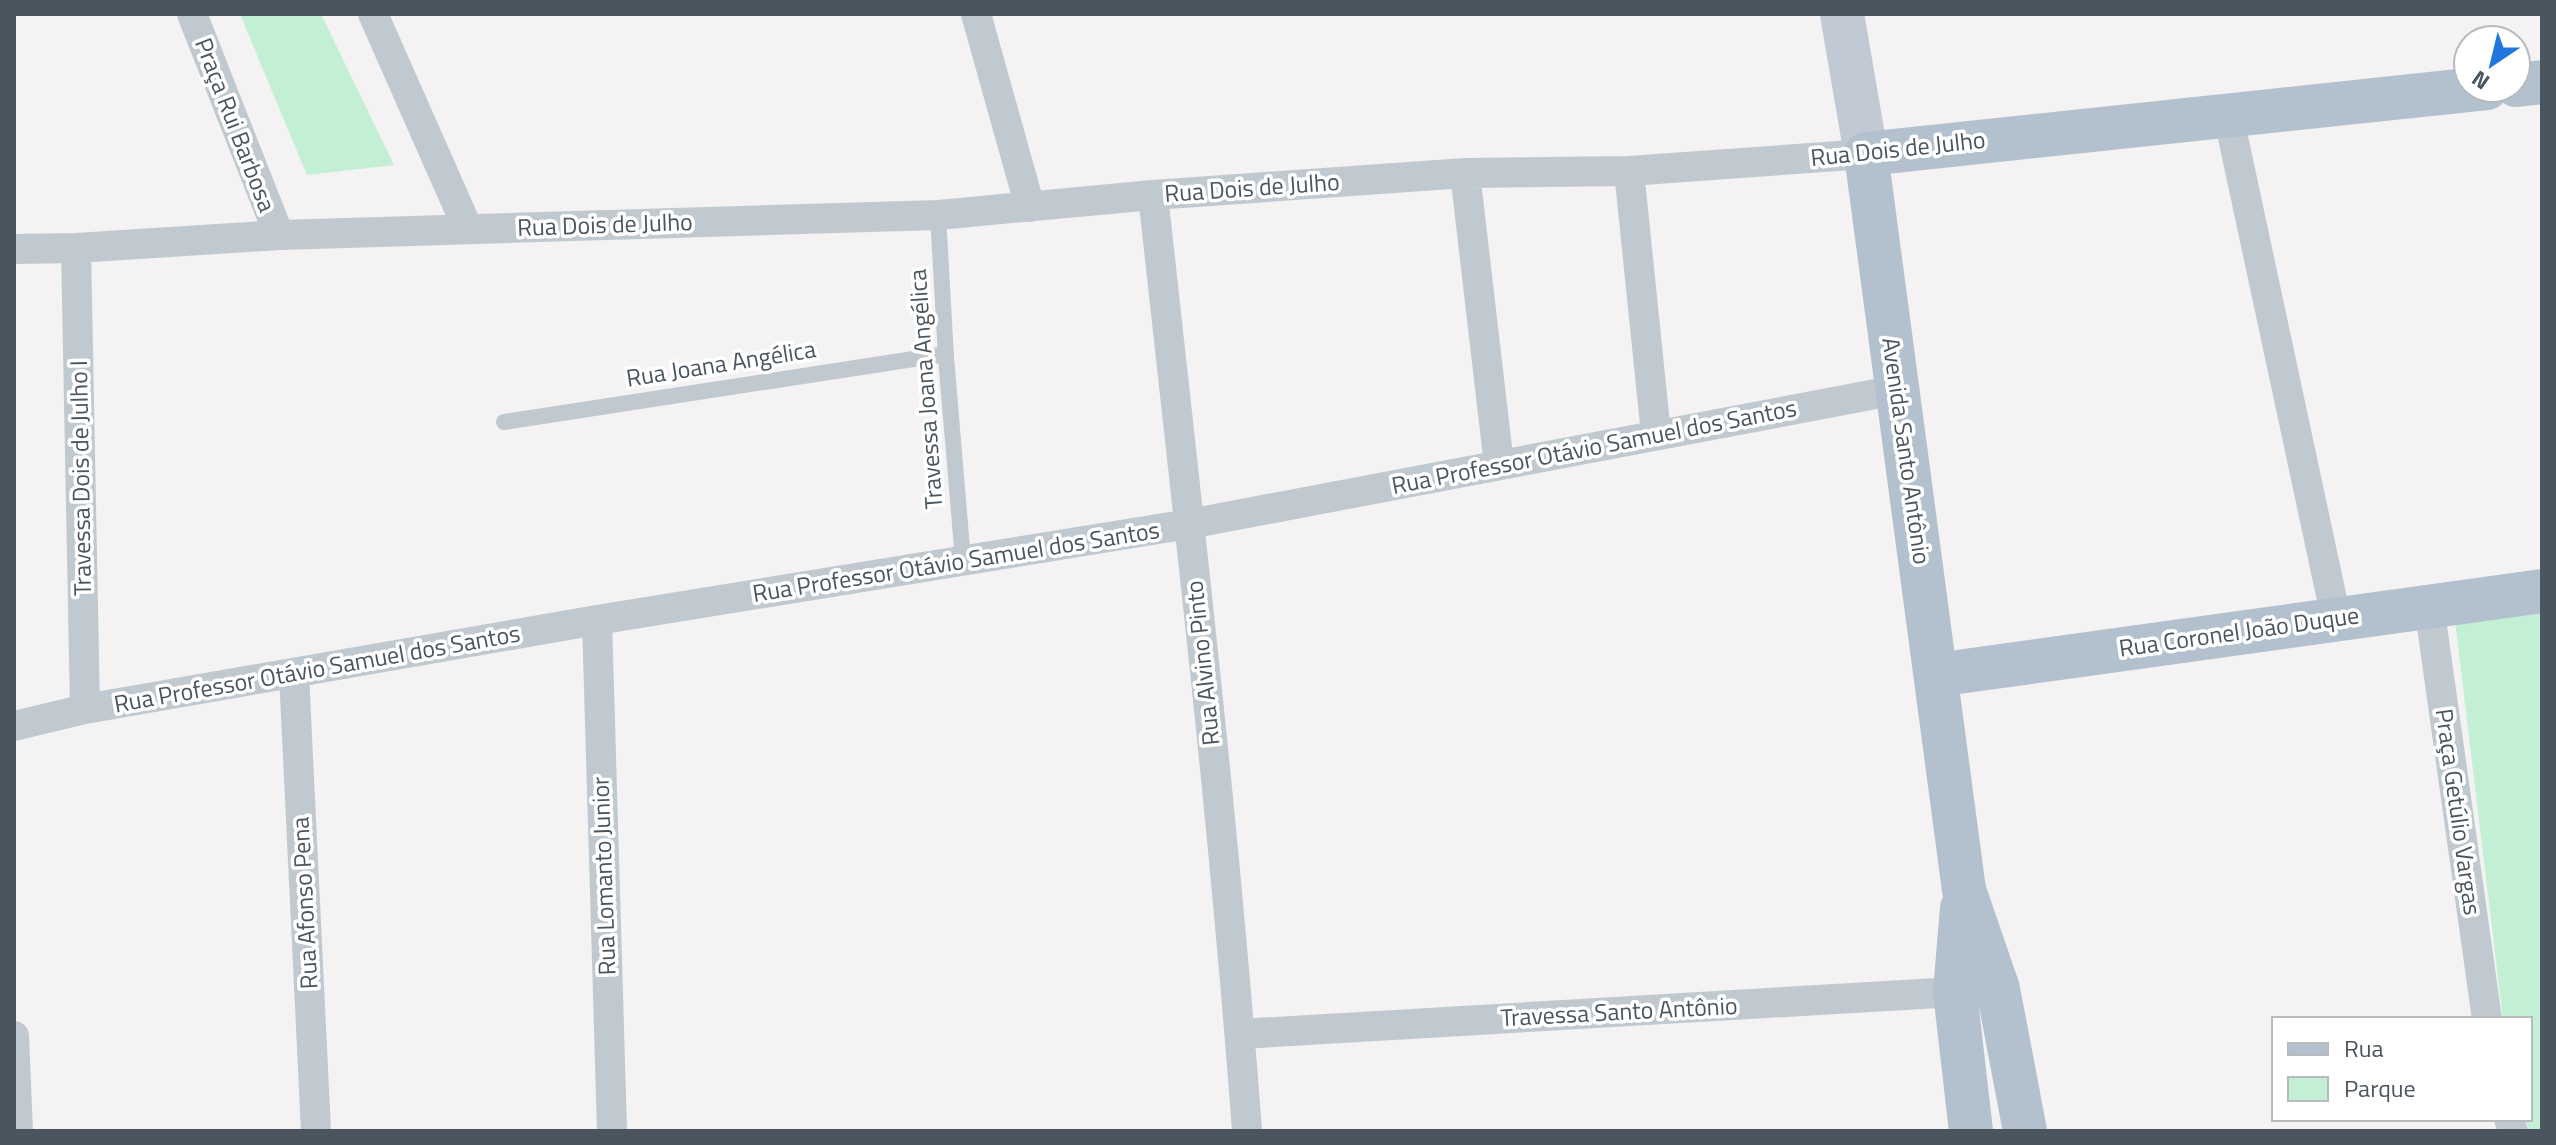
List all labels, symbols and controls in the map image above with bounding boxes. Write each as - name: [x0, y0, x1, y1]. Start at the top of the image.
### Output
- north arrow: [2452, 24, 2532, 104]
- street label: Praça Rui Barbosa: [186, 32, 286, 217]
- text: N: [2465, 62, 2497, 99]
- street label: Rua Dois de Julho: [1809, 121, 1987, 175]
- street label: Rua Dois de Julho: [1163, 163, 1341, 211]
- street label: Rua Dois de Julho: [517, 203, 693, 245]
- street label: Travessa Joana Angélica: [899, 268, 951, 510]
- street label: Rua Joana Angélica: [624, 330, 818, 396]
- street label: Avenida Santo Antônio: [1873, 335, 1941, 567]
- street label: Travessa Dois de Julho I: [60, 360, 100, 596]
- street label: Rua Professor Otávio Samuel dos Santos: [1388, 389, 1799, 503]
- street label: Rua Professor Otávio Samuel dos Santos: [750, 511, 1162, 611]
- street label: Rua Alvino Pinto: [1175, 579, 1229, 747]
- street label: Rua Coronel João Duque: [2117, 596, 2361, 666]
- street label: Rua Professor Otávio Samuel dos Santos: [111, 615, 523, 721]
- street label: Praça Getúlio Vargas: [2427, 706, 2491, 917]
- street label: Rua Lomanto Junior: [582, 776, 624, 976]
- street label: Rua Afonso Pena: [282, 816, 326, 990]
- street label: Travessa Santo Antônio: [1500, 987, 1738, 1035]
- legend: [2272, 1017, 2532, 1121]
- text: Rua: [2344, 1030, 2383, 1066]
- text: Parque: [2344, 1070, 2416, 1106]

